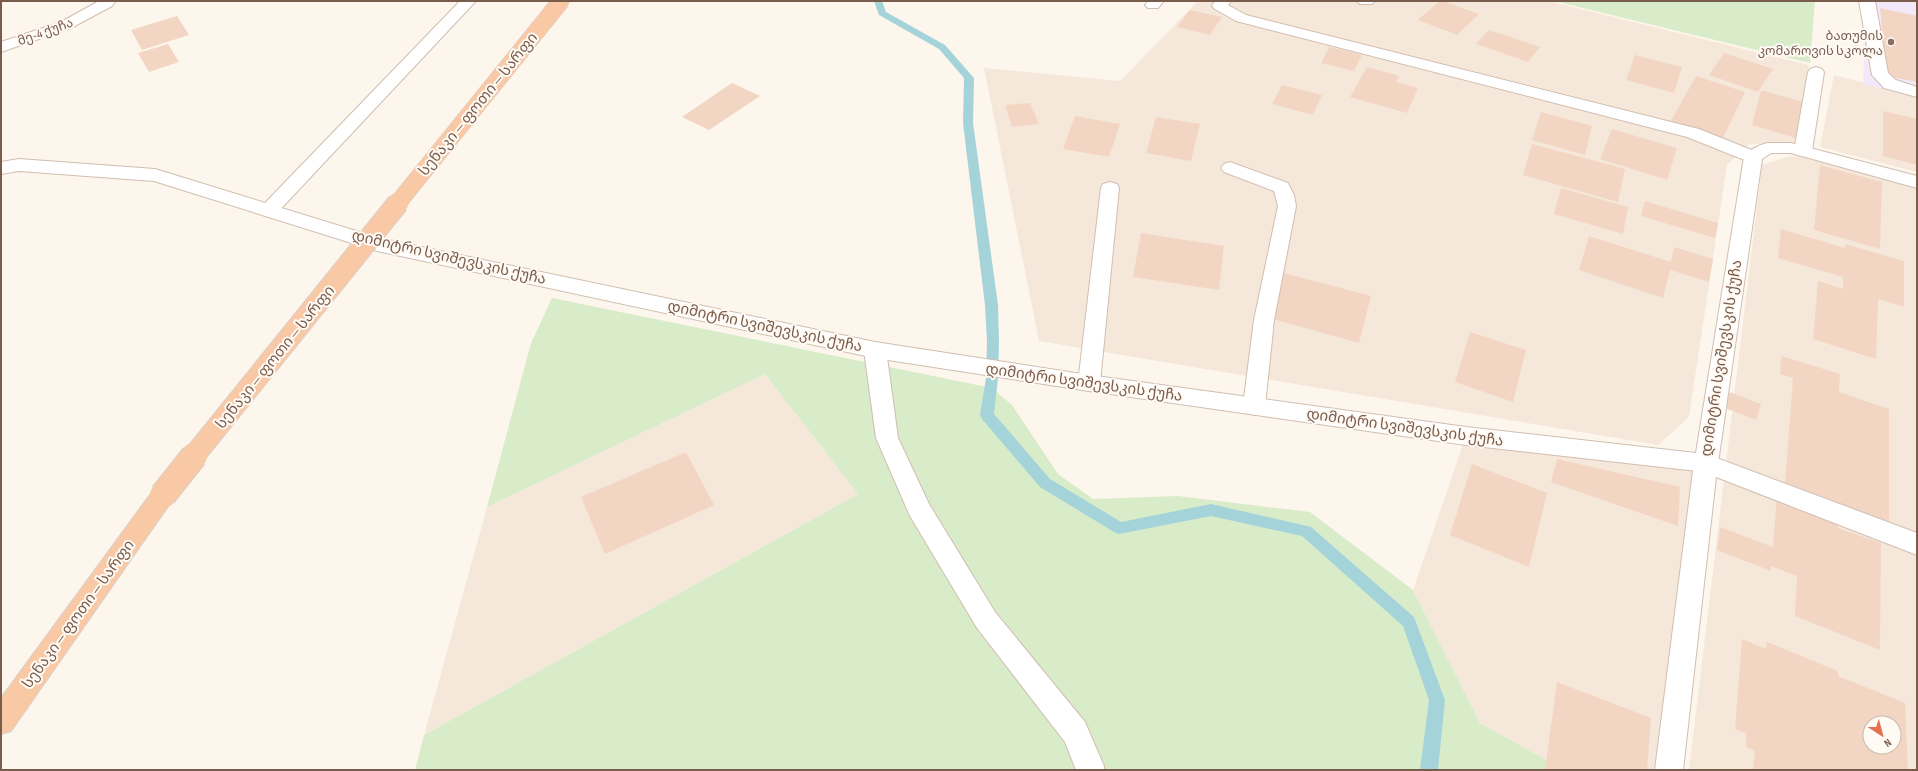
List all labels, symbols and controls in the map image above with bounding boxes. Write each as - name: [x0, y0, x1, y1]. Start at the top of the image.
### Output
- street label: მე-4 ქუჩა: [15, 15, 75, 49]
- place label: ბათუმის კომაროვის სკოლა: [1758, 28, 1883, 59]
- street label: სენაკი — ფოთი — სარფი: [415, 29, 542, 180]
- marker: ბათუმის კომაროვის სკოლა: [1886, 37, 1896, 47]
- street label: დიმიტრი სვიშევსკის ქუჩა: [350, 226, 548, 289]
- street label: დიმიტრი სვიშევსკის ქუჩა: [1697, 258, 1746, 458]
- street label: სენაკი — ფოთი — სარფი: [212, 282, 339, 433]
- street label: დიმიტრი სვიშევსკის ქუჩა: [666, 297, 864, 356]
- street label: დიმიტრი სვიშევსკის ქუჩა: [984, 359, 1184, 406]
- street label: დიმიტრი სვიშევსკის ქუჩა: [1305, 404, 1505, 451]
- street label: სენაკი — ფოთი — სარფი: [18, 536, 139, 692]
- north arrow: [1862, 715, 1902, 755]
- text: N: [1881, 736, 1894, 750]

